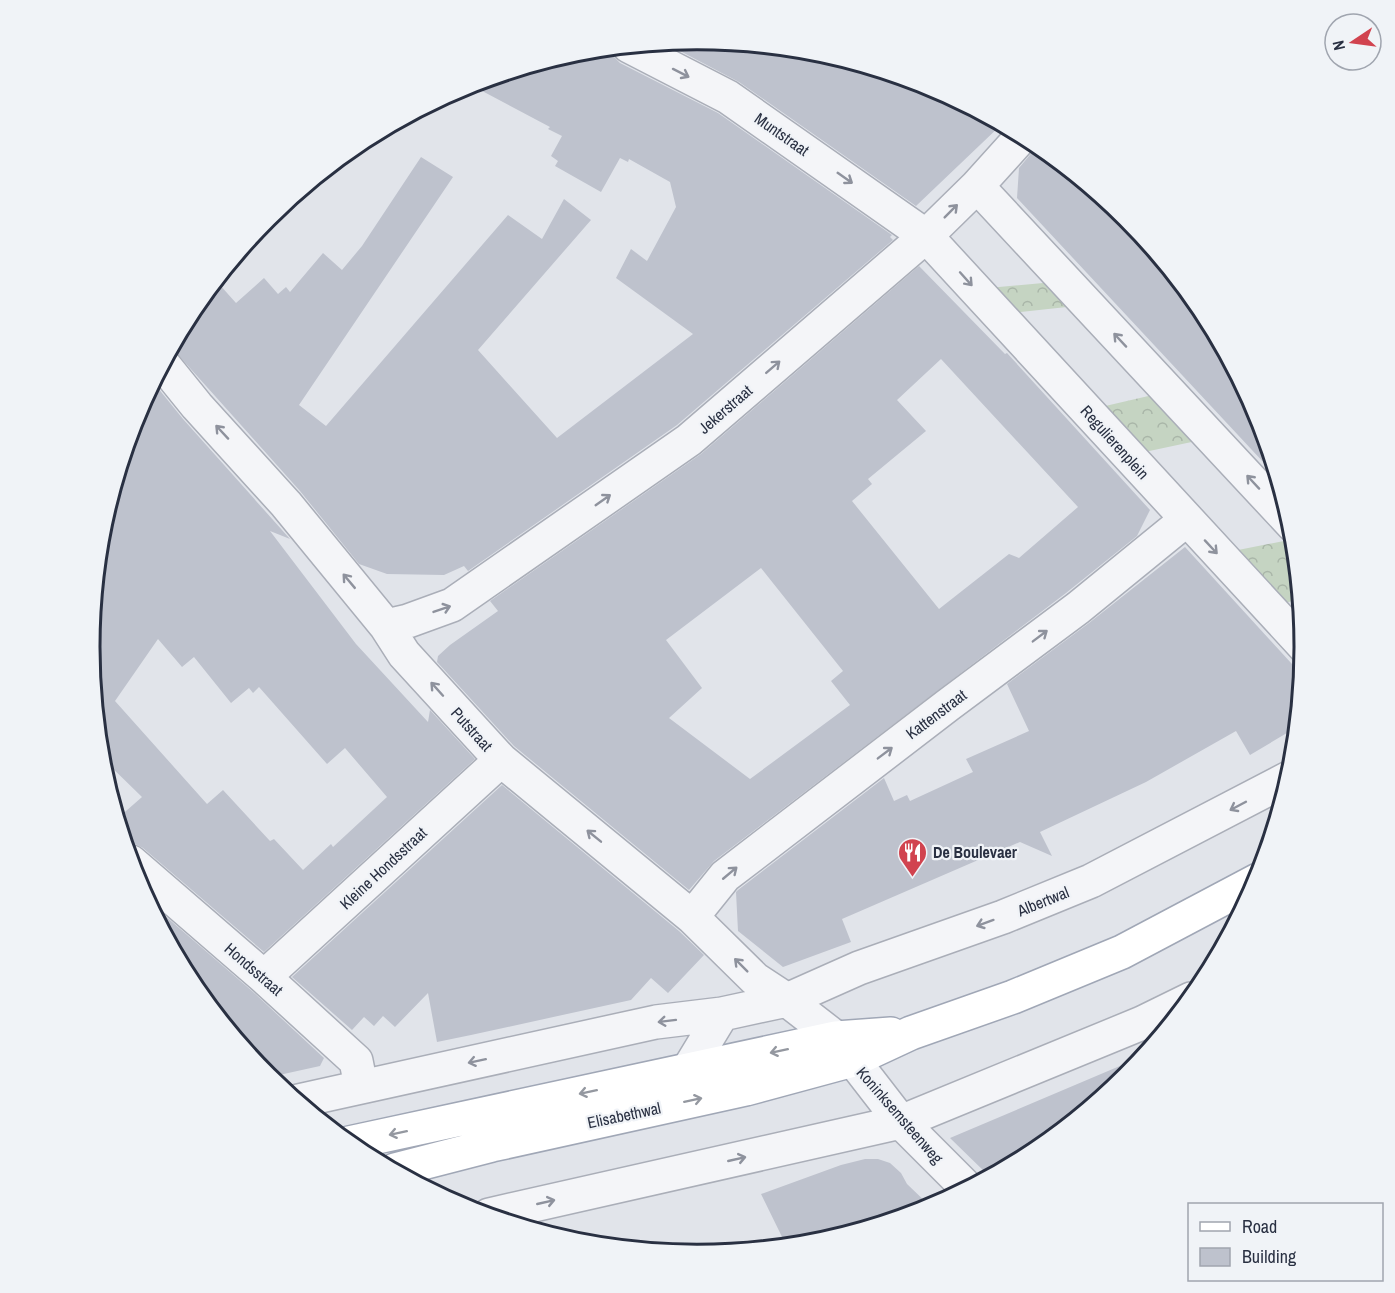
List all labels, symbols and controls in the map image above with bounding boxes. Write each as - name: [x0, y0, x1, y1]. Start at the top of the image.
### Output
- north arrow: [1323, 12, 1383, 72]
- text: N: [1327, 38, 1350, 52]
- one-way arrow: [672, 67, 690, 79]
- street label: Muntstraat: [750, 107, 814, 161]
- one-way arrow: [836, 172, 852, 184]
- one-way arrow: [944, 204, 959, 218]
- one-way arrow: [959, 271, 973, 286]
- one-way arrow: [1113, 332, 1127, 347]
- one-way arrow: [765, 360, 780, 374]
- street label: Jekerstraat: [693, 379, 757, 439]
- street label: Regulierenplein: [1076, 400, 1154, 484]
- one-way arrow: [215, 425, 229, 440]
- one-way arrow: [1246, 475, 1260, 490]
- one-way arrow: [594, 494, 611, 506]
- one-way arrow: [1204, 539, 1218, 554]
- one-way arrow: [342, 574, 356, 589]
- one-way arrow: [432, 602, 451, 613]
- one-way arrow: [1032, 630, 1048, 642]
- one-way arrow: [430, 682, 444, 697]
- street label: Kattenstraat: [901, 684, 971, 744]
- street label: Putstraat: [446, 702, 498, 756]
- one-way arrow: [876, 747, 892, 760]
- one-way arrow: [1230, 800, 1247, 812]
- street label: Kleine Hondsstraat: [335, 822, 432, 914]
- one-way arrow: [586, 830, 602, 843]
- restaurant icon: De Boulevaer: [896, 836, 928, 878]
- place label: De Boulevaer: [933, 841, 1018, 863]
- one-way arrow: [722, 866, 738, 879]
- street label: Albertwal: [1013, 881, 1072, 922]
- one-way arrow: [976, 919, 995, 930]
- street label: Hondsstraat: [220, 937, 288, 1001]
- one-way arrow: [733, 957, 748, 972]
- one-way arrow: [658, 1016, 678, 1027]
- one-way arrow: [770, 1045, 789, 1057]
- one-way arrow: [467, 1056, 487, 1067]
- street label: Koninksemsteenweg: [852, 1062, 949, 1169]
- one-way arrow: [579, 1087, 598, 1098]
- one-way arrow: [683, 1094, 702, 1106]
- street label: Elisabethwal: [585, 1096, 663, 1133]
- one-way arrow: [388, 1128, 408, 1139]
- one-way arrow: [726, 1153, 746, 1164]
- one-way arrow: [537, 1196, 556, 1208]
- legend: [1188, 1203, 1383, 1281]
- text: Road: [1242, 1214, 1277, 1239]
- text: Building: [1242, 1244, 1297, 1269]

